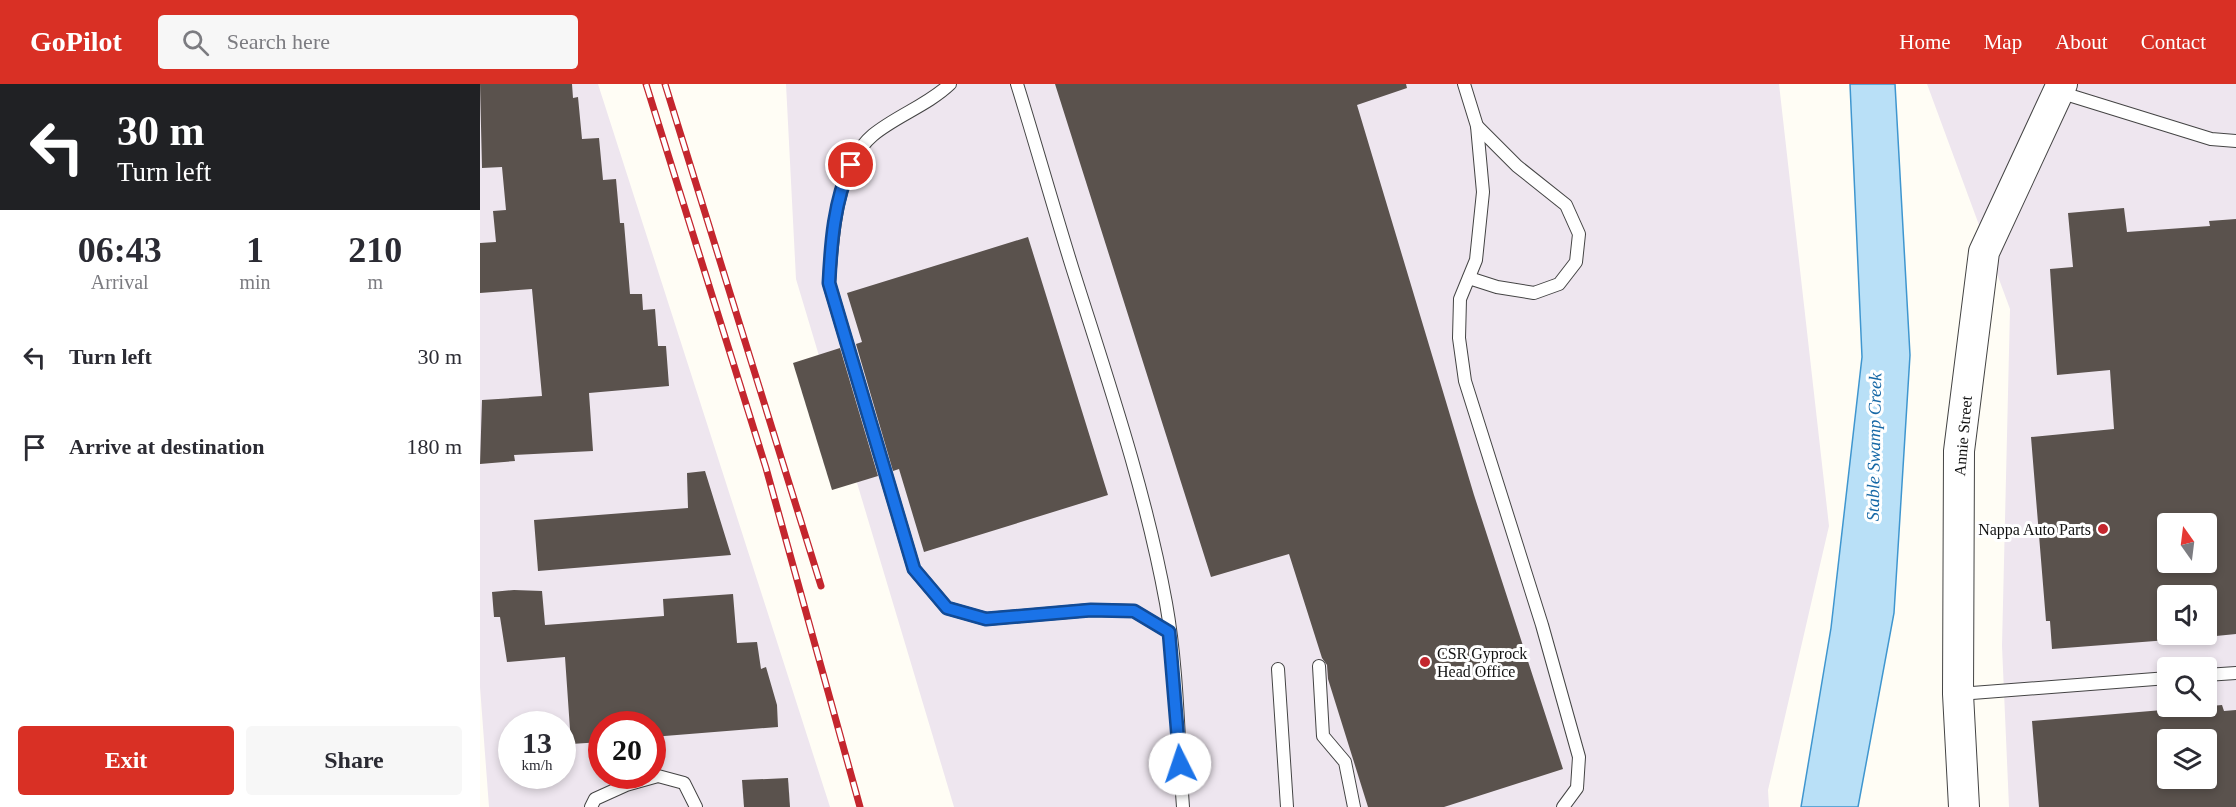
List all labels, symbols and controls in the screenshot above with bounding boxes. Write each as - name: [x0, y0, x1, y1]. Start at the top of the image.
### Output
- search box: [158, 15, 578, 69]
- text: GoPilot: [30, 26, 122, 57]
- icon: search: [179, 26, 212, 59]
- text: Search here: [227, 29, 330, 54]
- text: Home: [1899, 30, 1951, 54]
- text: Map: [1984, 30, 2022, 54]
- text: About: [2055, 30, 2108, 54]
- text: Contact: [2141, 30, 2206, 54]
- icon: left: [18, 108, 96, 186]
- text: 30 m: [117, 108, 205, 154]
- pin: [825, 139, 876, 190]
- icon: arrive: [834, 148, 867, 181]
- text: Turn left: [117, 157, 211, 187]
- text: 06:43: [78, 230, 162, 270]
- text: 1: [246, 230, 264, 270]
- text: 210: [348, 230, 402, 270]
- text: Arrival: [91, 271, 149, 293]
- text: min: [239, 271, 271, 293]
- text: m: [368, 271, 383, 293]
- icon: left: [18, 341, 51, 374]
- text: Turn left: [69, 344, 152, 369]
- text: 30 m: [417, 344, 462, 369]
- water label: Stable Swamp Creek: [1863, 372, 1885, 521]
- street label: Annie Street: [1951, 395, 1975, 477]
- icon: arrive: [18, 431, 51, 464]
- text: Arrive at destination: [69, 434, 265, 459]
- text: 180 m: [406, 434, 462, 459]
- north arrow: [2157, 513, 2217, 573]
- map controls: [2157, 513, 2217, 789]
- place label: Nappa Auto Parts: [1978, 521, 2091, 539]
- marker: Nappa Auto Parts: [2096, 522, 2110, 536]
- button: sound: [2157, 585, 2217, 645]
- place label: CSR Gyprock Head Office: [1437, 645, 1527, 680]
- marker: CSR Gyprock Head Office: [1418, 655, 1432, 669]
- button: search: [2157, 657, 2217, 717]
- speed limit sign: 20: [588, 711, 666, 789]
- button: Exit: [18, 726, 234, 795]
- button: Share: [246, 726, 462, 795]
- text: 13: [522, 726, 552, 759]
- button: layers: [2157, 729, 2217, 789]
- position arrow: [1148, 732, 1212, 796]
- text: km/h: [522, 757, 552, 773]

